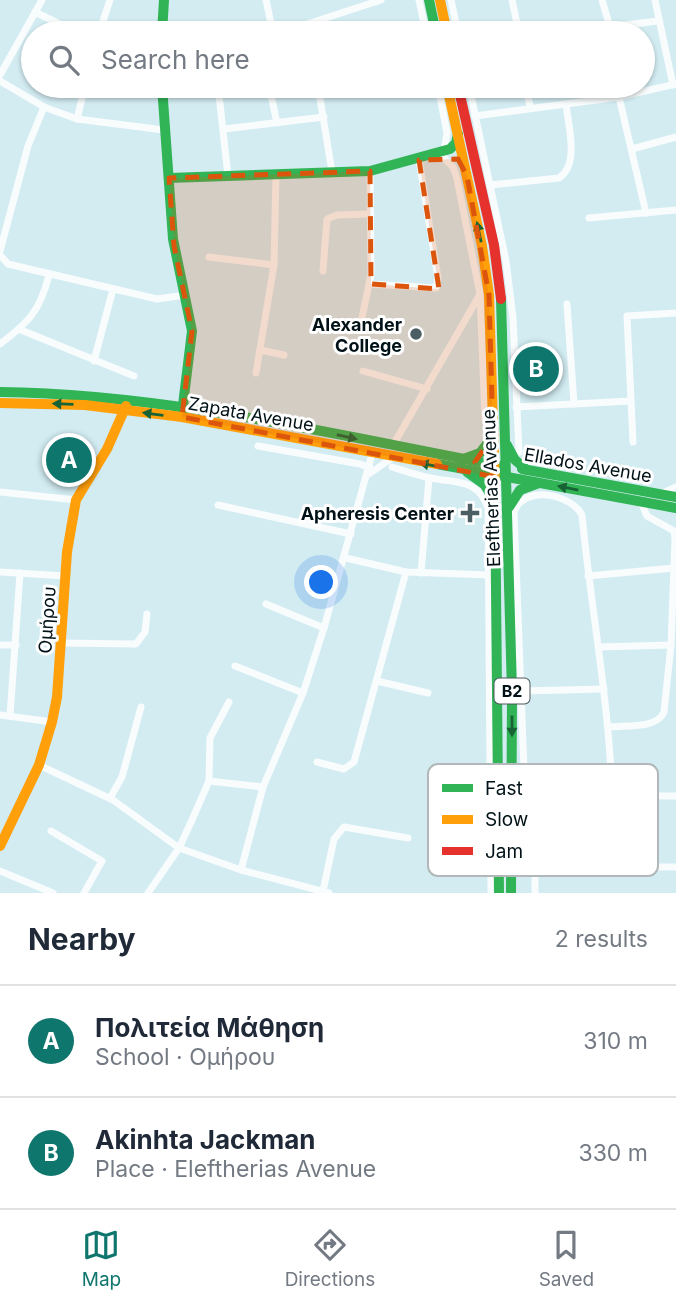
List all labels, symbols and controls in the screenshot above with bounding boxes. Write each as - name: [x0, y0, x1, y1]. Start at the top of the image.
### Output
- search box: [21, 21, 655, 98]
- icon: search: [45, 41, 83, 79]
- text: Search here: [101, 44, 250, 75]
- one-way arrow: [474, 221, 485, 243]
- place label: Alexander College: [312, 314, 402, 356]
- marker: Alexander College: [408, 326, 424, 342]
- pin: B: [513, 343, 559, 395]
- street label: Zapata Avenue: [187, 393, 315, 435]
- one-way arrow: [51, 399, 73, 410]
- one-way arrow: [142, 408, 164, 419]
- street label: Eleftherias Avenue: [478, 409, 504, 567]
- one-way arrow: [336, 432, 358, 443]
- pin: A: [46, 434, 92, 486]
- street label: Ellados Avenue: [523, 443, 653, 487]
- one-way arrow: [419, 459, 441, 470]
- one-way arrow: [556, 483, 578, 494]
- place label: Apheresis Center: [301, 503, 454, 524]
- marker: Apheresis Center: [460, 503, 480, 523]
- your location: [304, 565, 338, 599]
- street label: Ομήρου: [34, 586, 60, 654]
- road number: B2: [494, 678, 530, 704]
- one-way arrow: [506, 715, 518, 737]
- legend: [428, 764, 658, 876]
- text: Fast: [485, 777, 523, 800]
- text: Slow: [485, 808, 528, 831]
- text: Jam: [485, 840, 523, 863]
- text: Nearby: [28, 921, 136, 957]
- text: 2 results: [555, 925, 648, 953]
- text: Πολιτεία Μάθηση: [95, 1012, 324, 1043]
- text: A: [42, 1027, 60, 1055]
- text: 310 m: [583, 1027, 648, 1055]
- text: School · Ομήρου: [95, 1043, 275, 1071]
- text: Αkinhta Jackman: [95, 1124, 316, 1155]
- text: B: [43, 1139, 59, 1167]
- text: 330 m: [578, 1139, 648, 1167]
- text: Place · Eleftherias Avenue: [95, 1155, 376, 1183]
- tab: Map: [82, 1226, 121, 1291]
- tab: Directions: [285, 1226, 375, 1291]
- tab: Saved: [539, 1226, 594, 1291]

